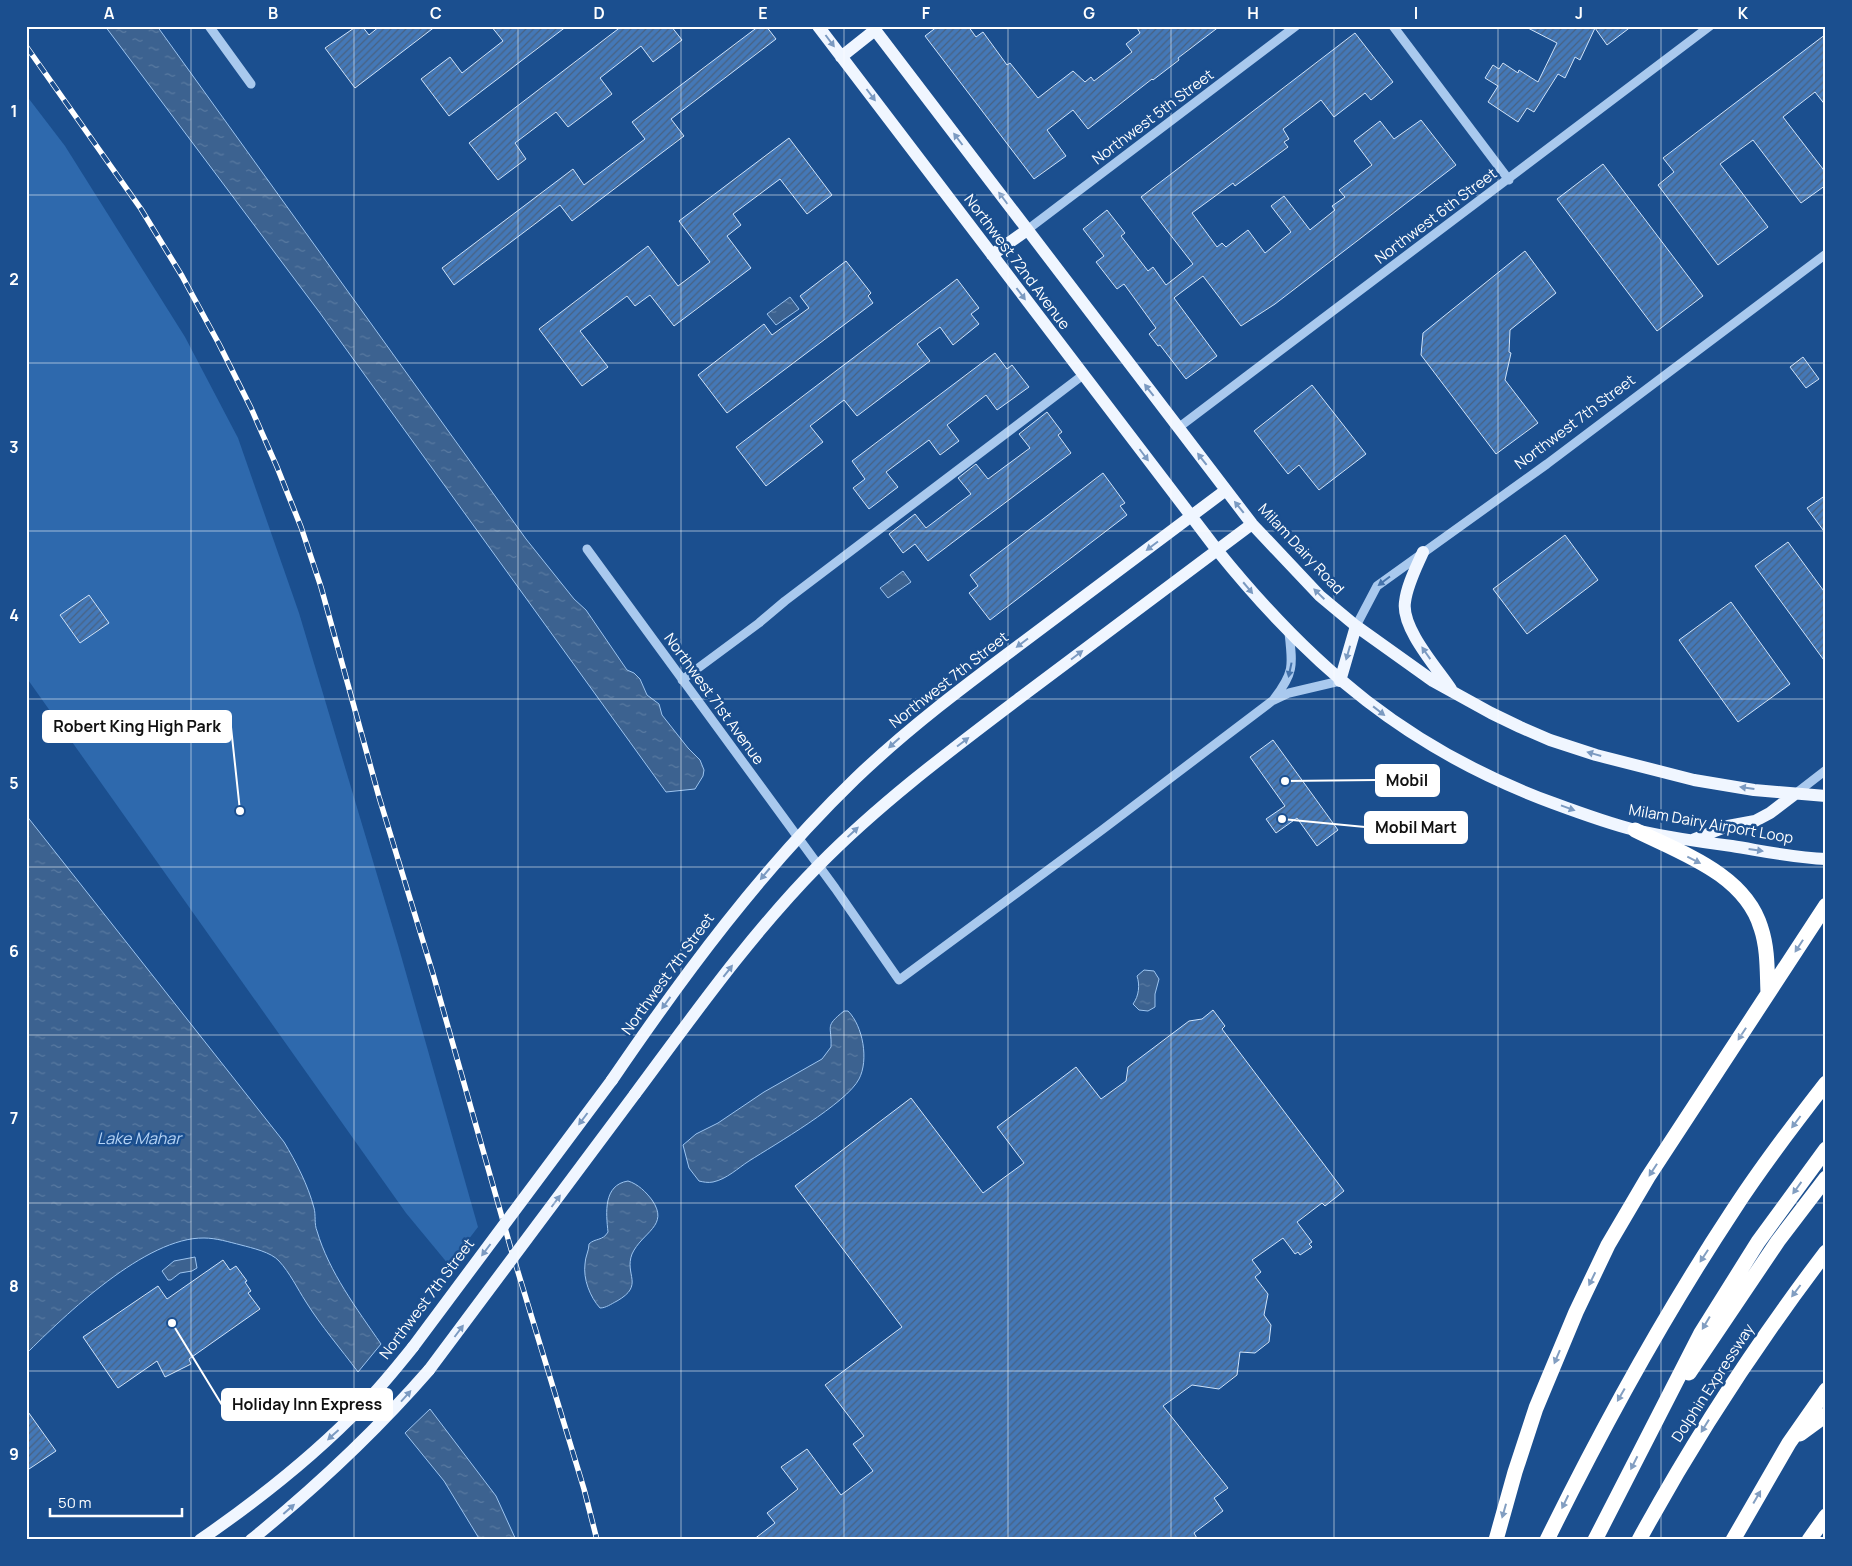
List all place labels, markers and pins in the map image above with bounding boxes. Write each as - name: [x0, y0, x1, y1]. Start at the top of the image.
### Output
- callout: Robert King High Park: [43, 711, 231, 742]
- callout: Mobil: [1376, 765, 1439, 796]
- callout: Mobil Mart: [1365, 812, 1467, 843]
- callout: Holiday Inn Express: [222, 1389, 392, 1420]

